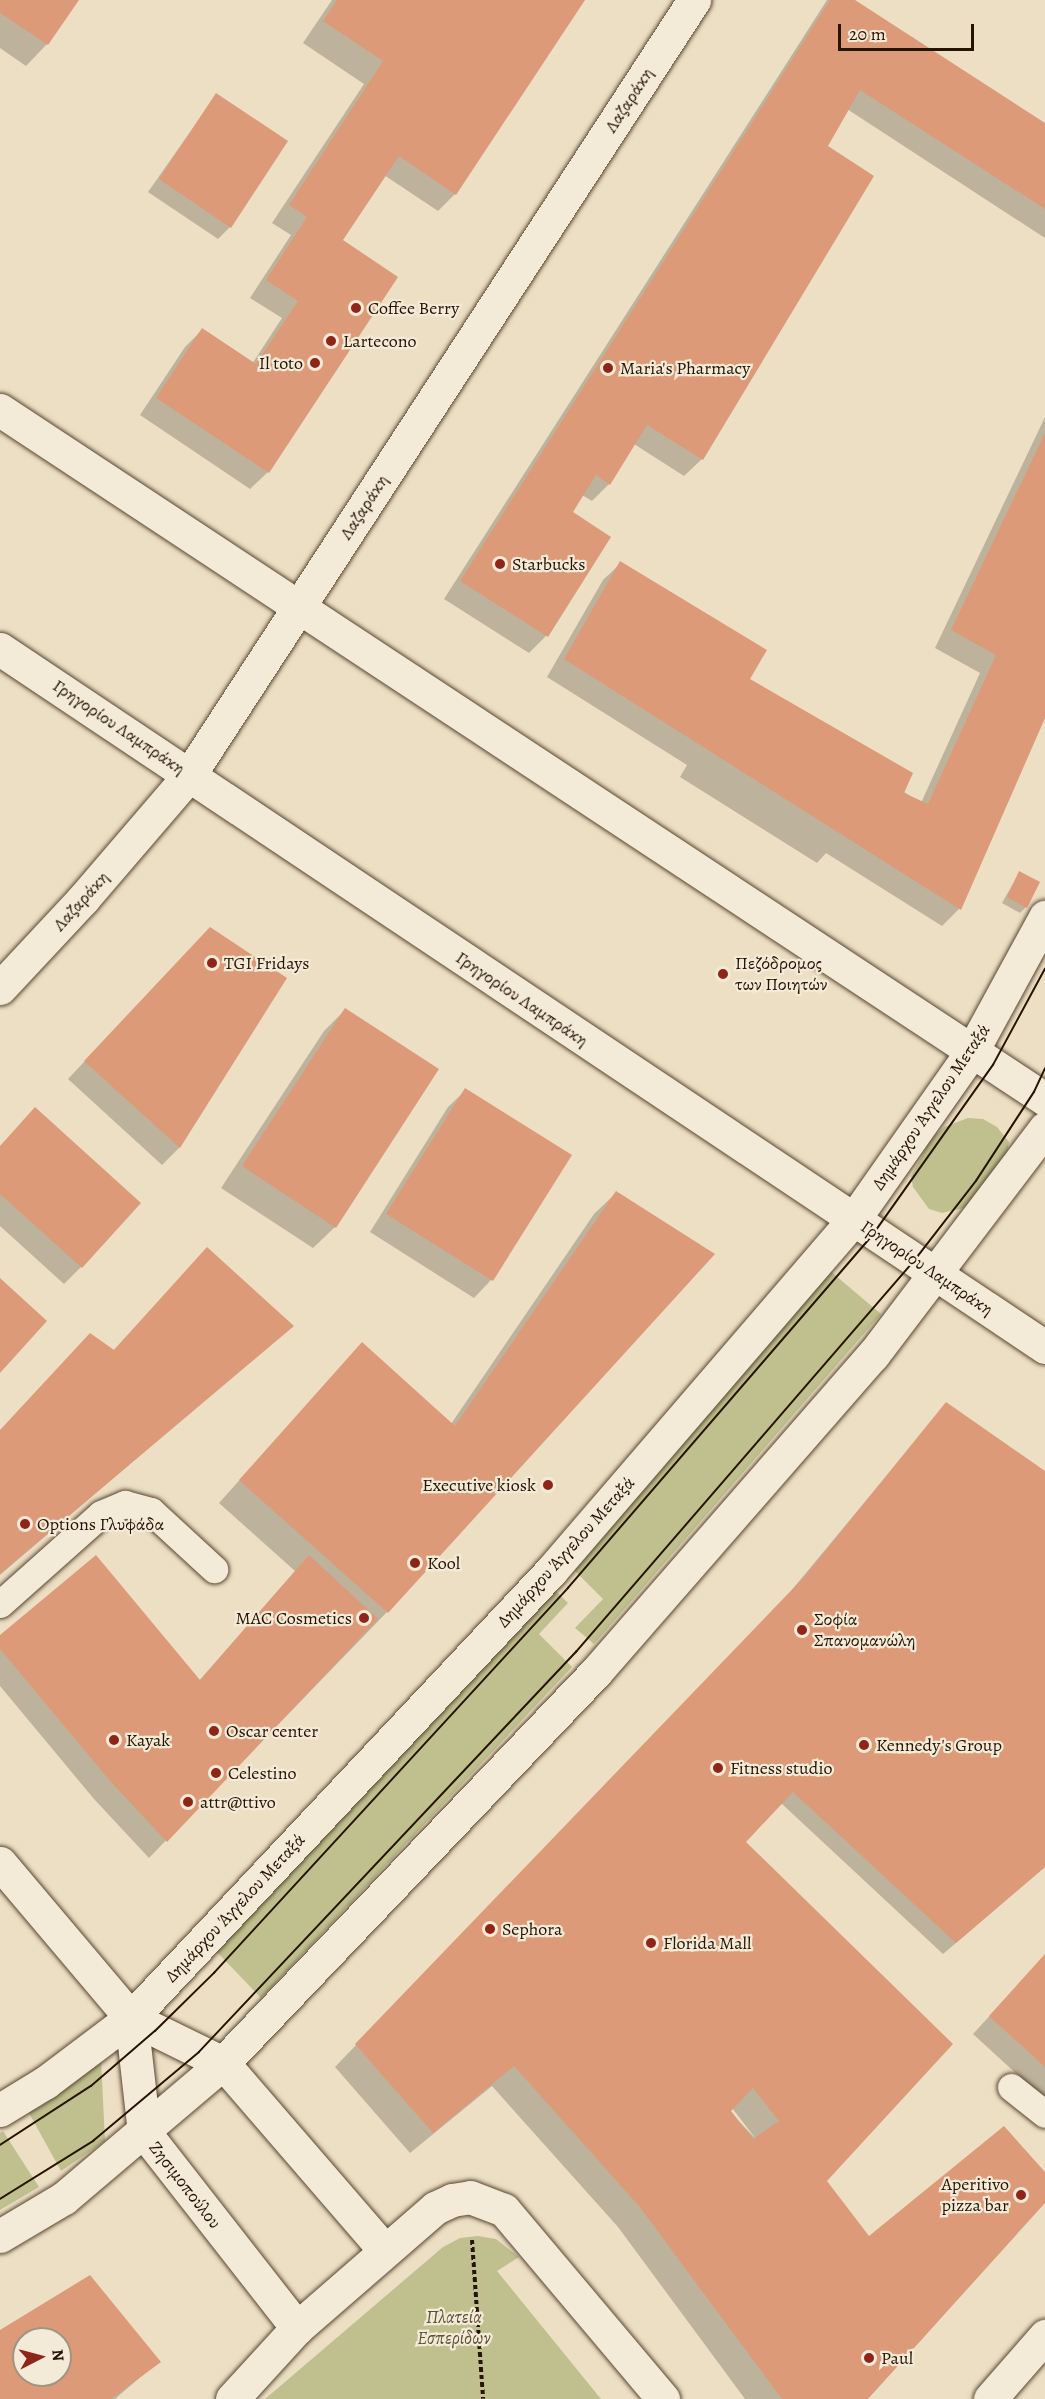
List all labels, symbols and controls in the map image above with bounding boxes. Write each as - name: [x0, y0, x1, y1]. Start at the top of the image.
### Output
- scale bar: [841, 12, 978, 50]
- text: 20 m: [849, 22, 886, 46]
- street label: Λαζαράκη: [600, 63, 658, 137]
- place label: Coffee Berry: [368, 297, 459, 319]
- marker: Coffee Berry: [349, 301, 363, 315]
- place label: Lartecono: [343, 330, 417, 352]
- marker: Lartecono: [324, 334, 338, 348]
- place label: Il toto: [259, 352, 303, 374]
- marker: Il toto: [308, 356, 322, 370]
- place label: Maria's Pharmacy: [620, 357, 750, 379]
- marker: Maria's Pharmacy: [601, 361, 615, 375]
- street label: Λαζαράκη: [335, 470, 393, 544]
- place label: Starbucks: [512, 553, 585, 575]
- marker: Starbucks: [493, 557, 507, 571]
- street label: Γρηγορίου Λαμπράκη: [49, 675, 189, 779]
- street label: Λαζαράκη: [49, 867, 113, 935]
- street label: Γρηγορίου Λαμπράκη: [452, 947, 592, 1051]
- place label: TGI Fridays: [224, 952, 309, 974]
- place label: Πεζόδρομος των Ποιητών: [735, 953, 827, 996]
- marker: TGI Fridays: [205, 956, 219, 970]
- marker: Πεζόδρομος των Ποιητών: [716, 967, 730, 981]
- street label: Δημάρχου Άγγελου Μεταξά: [867, 1020, 995, 1194]
- street label: Γρηγορίου Λαμπράκη: [857, 1216, 997, 1320]
- street label: Δημάρχου Άγγελου Μεταξά: [493, 1472, 639, 1632]
- place label: Executive kiosk: [422, 1474, 536, 1496]
- marker: Executive kiosk: [541, 1478, 555, 1492]
- place label: Options Γλυφάδα: [37, 1513, 164, 1535]
- marker: Options Γλυφάδα: [18, 1517, 32, 1531]
- place label: Kool: [427, 1552, 460, 1574]
- marker: Kool: [408, 1556, 422, 1570]
- place label: MAC Cosmetics: [236, 1607, 352, 1629]
- place label: Σοφία Σπανομανώλη: [814, 1609, 916, 1652]
- marker: MAC Cosmetics: [357, 1611, 371, 1625]
- marker: Σοφία Σπανομανώλη: [795, 1623, 809, 1637]
- place label: Oscar center: [226, 1720, 318, 1742]
- marker: Oscar center: [207, 1724, 221, 1738]
- place label: Kayak: [126, 1729, 170, 1751]
- marker: Kayak: [107, 1733, 121, 1747]
- place label: Kennedy's Group: [876, 1734, 1002, 1756]
- marker: Kennedy's Group: [857, 1738, 871, 1752]
- place label: Fitness studio: [730, 1757, 832, 1779]
- marker: Fitness studio: [711, 1761, 725, 1775]
- place label: Celestino: [228, 1762, 297, 1784]
- marker: Celestino: [209, 1766, 223, 1780]
- place label: attr@ttivo: [200, 1791, 276, 1813]
- marker: attr@ttivo: [181, 1795, 195, 1809]
- street label: Δημάρχου Άγγελου Μεταξά: [160, 1829, 310, 1987]
- place label: Sephora: [502, 1918, 562, 1940]
- marker: Sephora: [483, 1922, 497, 1936]
- place label: Florida Mall: [663, 1932, 751, 1954]
- marker: Florida Mall: [644, 1936, 658, 1950]
- street label: Ζησιμοπούλου: [144, 2137, 226, 2233]
- place label: Aperitivo pizza bar: [941, 2174, 1009, 2216]
- marker: Aperitivo pizza bar: [1014, 2188, 1028, 2202]
- park label: Πλατεία Εσπερίδων: [417, 2307, 491, 2350]
- north arrow: [12, 2327, 72, 2387]
- place label: Paul: [881, 2347, 913, 2369]
- text: N: [46, 2348, 69, 2362]
- marker: Paul: [862, 2351, 876, 2365]

